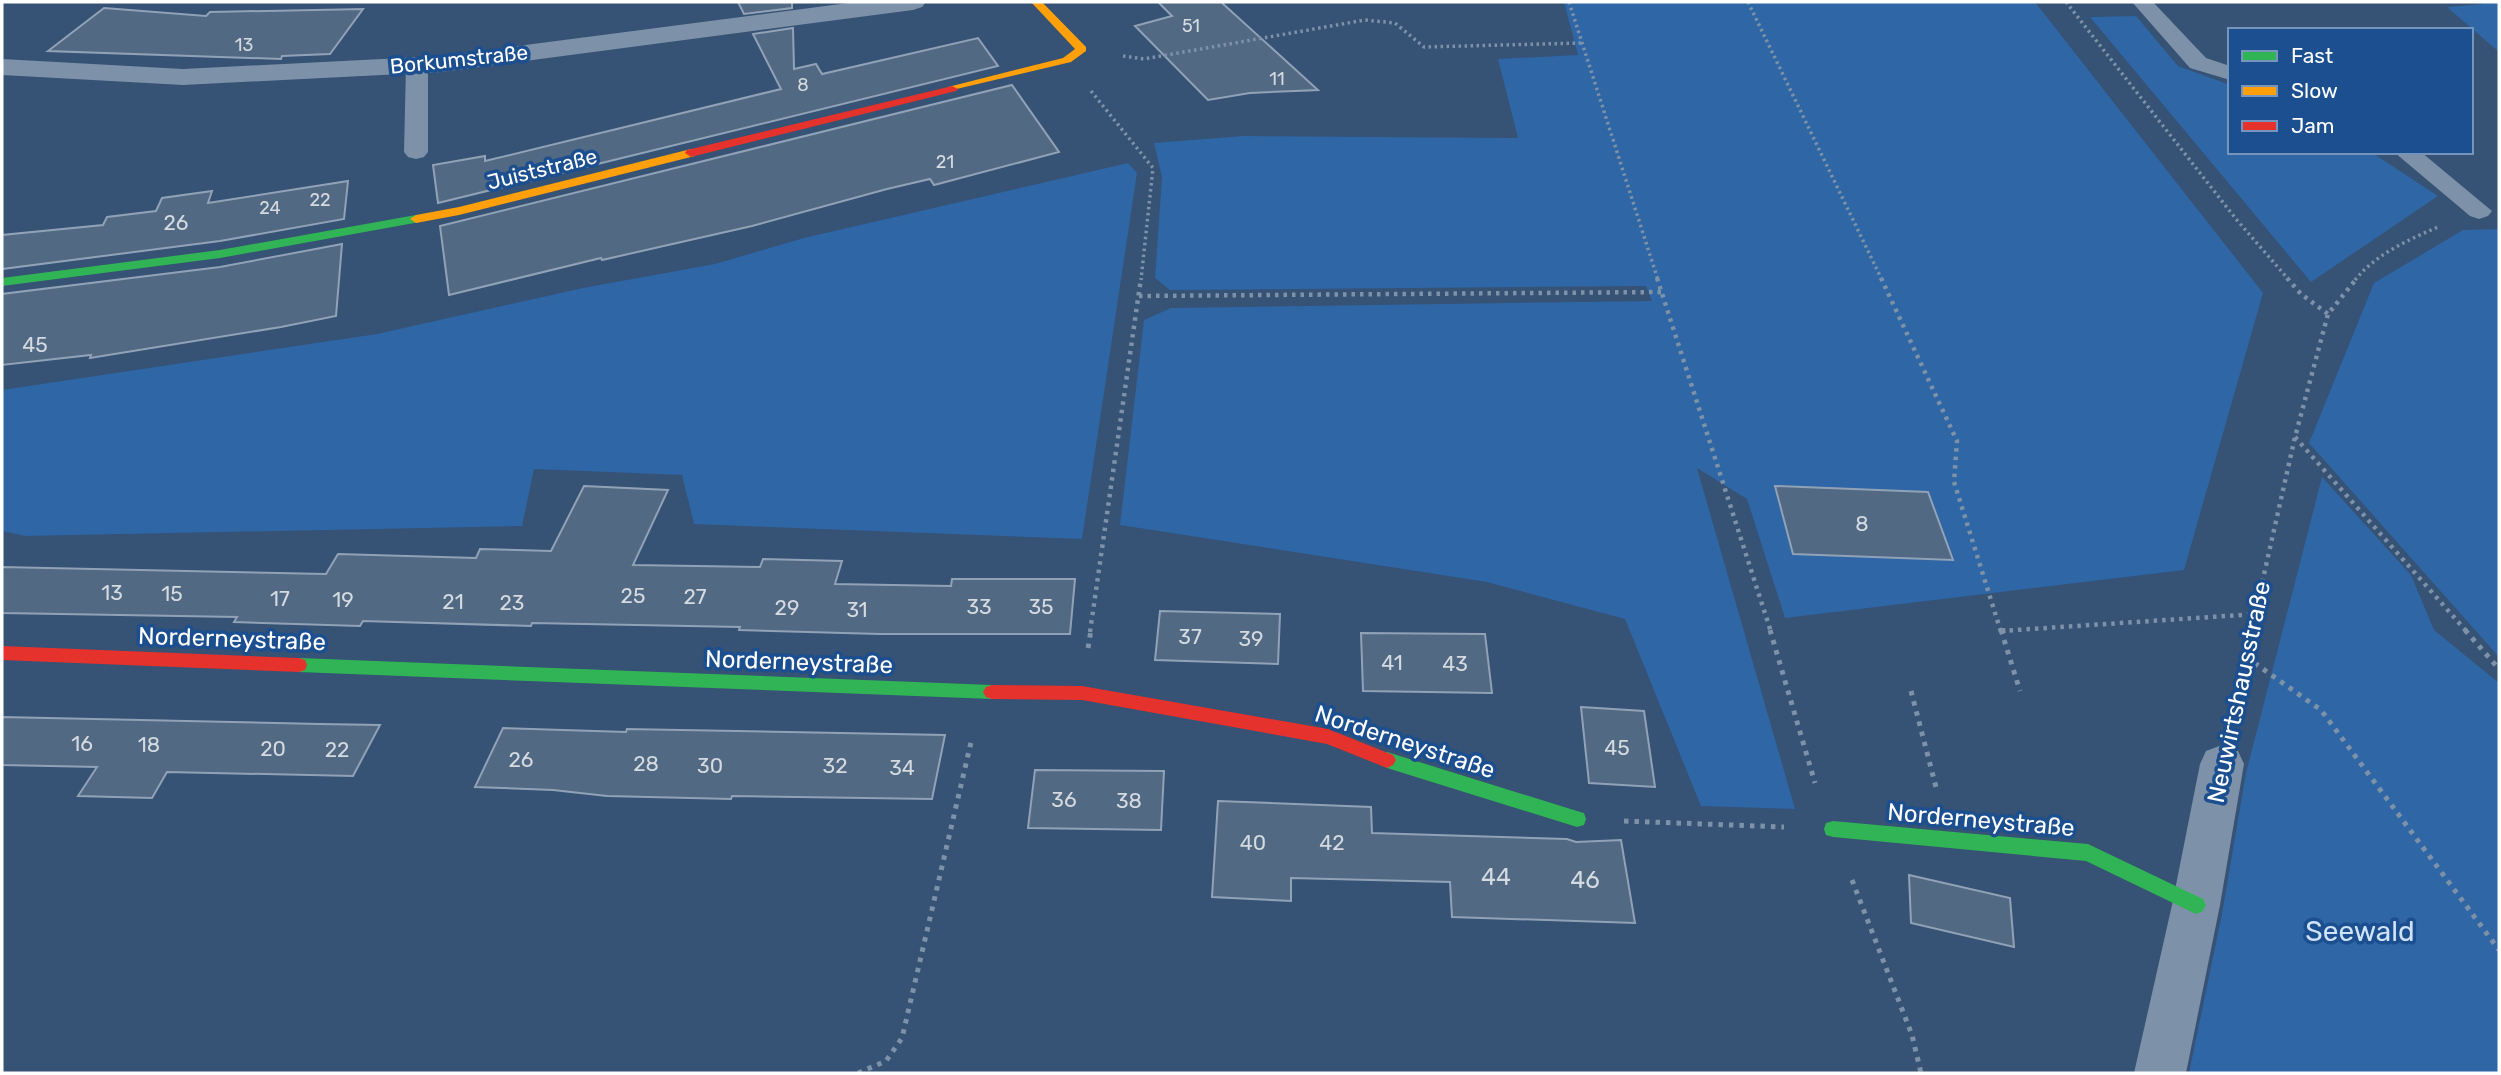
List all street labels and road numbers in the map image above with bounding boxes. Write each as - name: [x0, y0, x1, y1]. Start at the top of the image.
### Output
- street label: Borkumstraße: [389, 39, 529, 79]
- street label: Juiststraße: [484, 143, 600, 195]
- street label: Neuwirtshausstraße: [2202, 578, 2276, 806]
- street label: Norderneystraße: [138, 622, 326, 656]
- street label: Norderneystraße: [705, 645, 893, 679]
- street label: Norderneystraße: [1311, 700, 1499, 784]
- street label: Norderneystraße: [1886, 798, 2076, 842]

